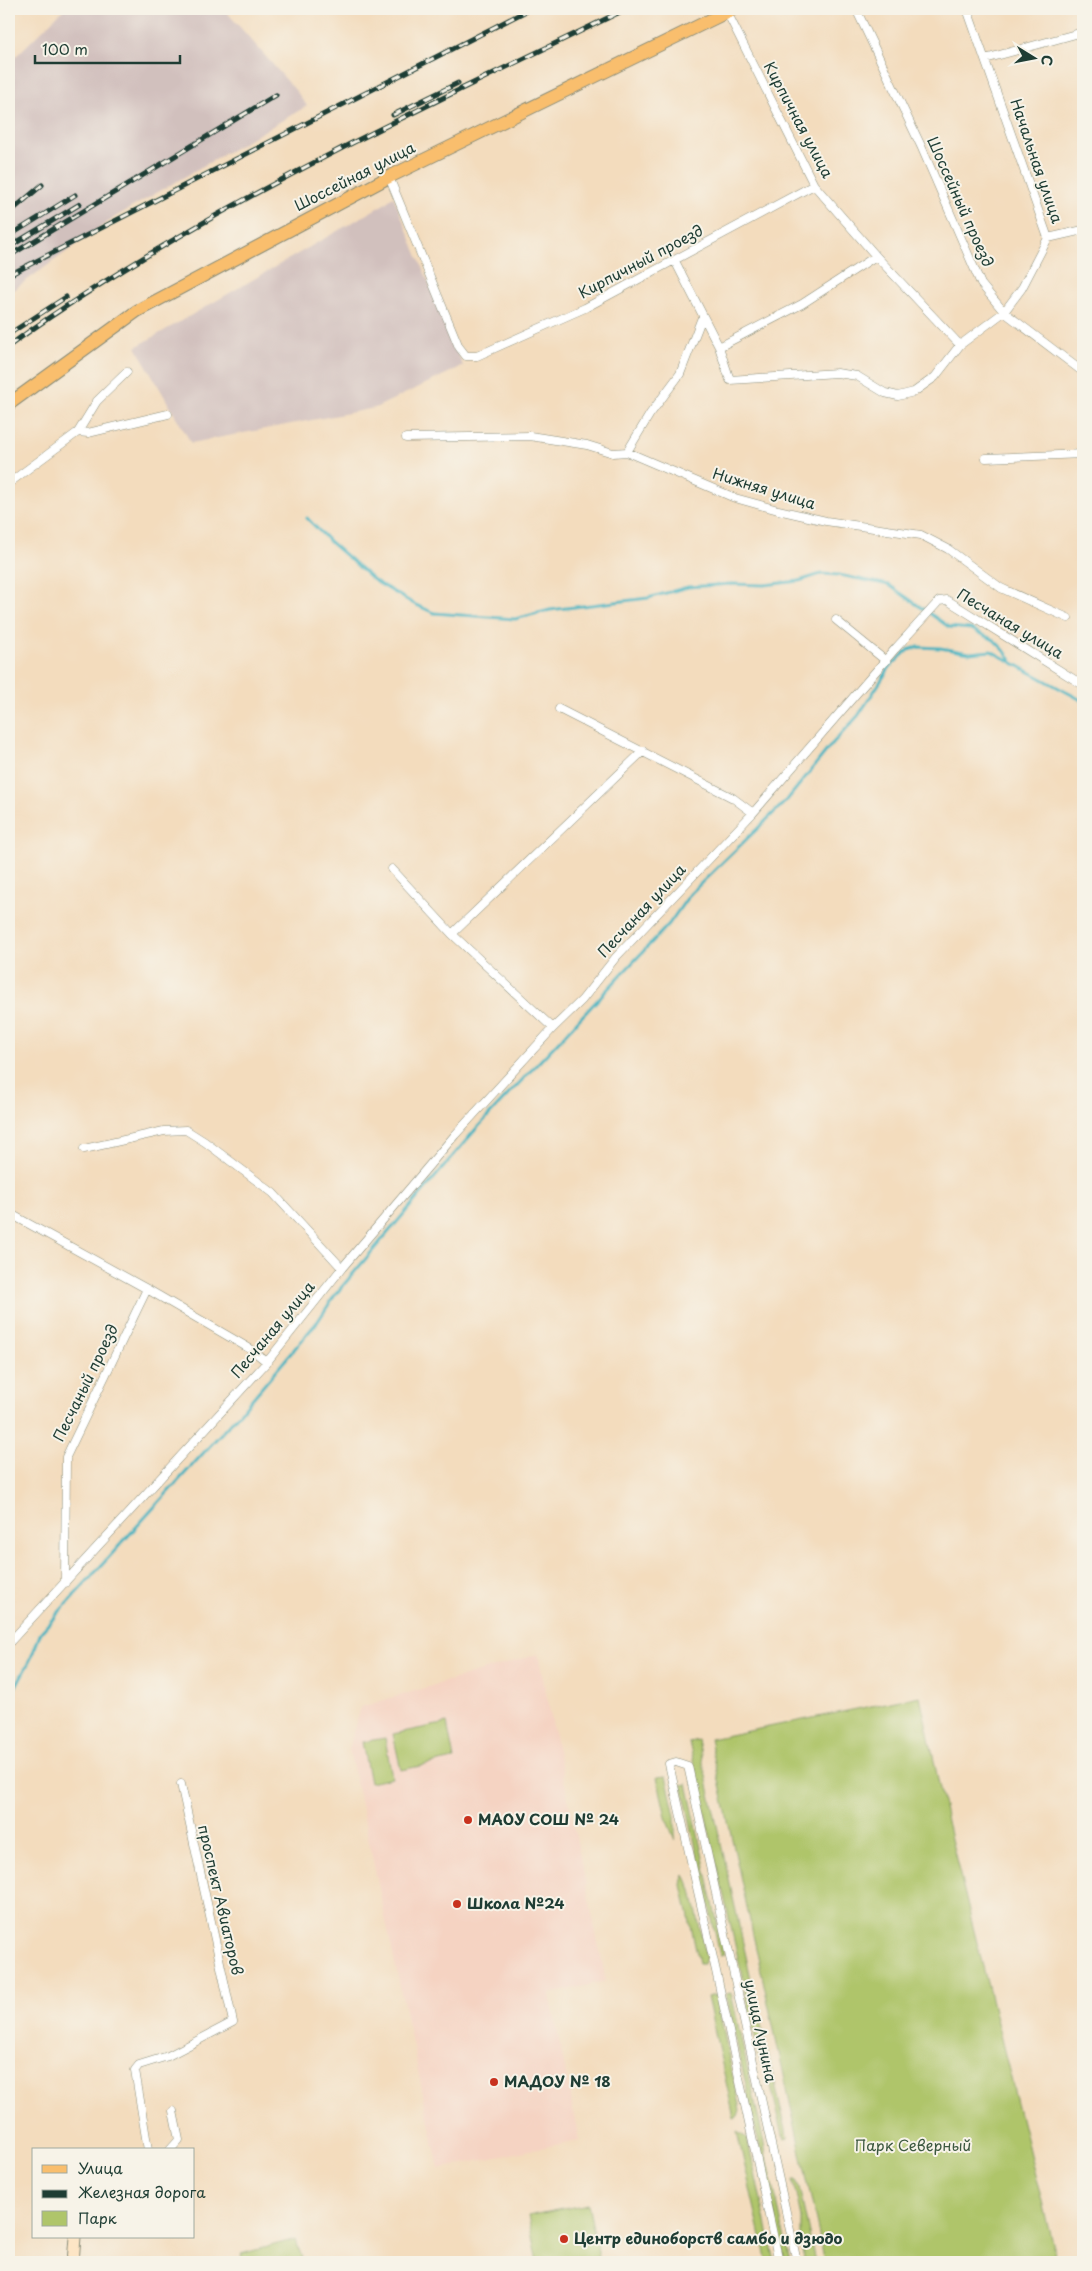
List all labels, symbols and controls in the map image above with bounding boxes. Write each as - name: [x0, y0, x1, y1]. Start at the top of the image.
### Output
- scale bar: [35, 32, 180, 64]
- north arrow: [1010, 32, 1060, 82]
- text: 100 m: [42, 37, 88, 60]
- text: С: [1036, 53, 1059, 67]
- street label: Кирпичная улица: [759, 57, 840, 182]
- street label: Начальная улица: [1005, 95, 1070, 226]
- street label: Шоссейный проезд: [922, 133, 1000, 270]
- street label: Шоссейная улица: [290, 135, 419, 216]
- street label: Кирпичный проезд: [574, 218, 707, 303]
- street label: Нижняя улица: [710, 461, 819, 514]
- street label: Песчаная улица: [953, 582, 1069, 664]
- street label: Песчаная улица: [591, 858, 691, 962]
- street label: Песчаная улица: [224, 1275, 320, 1383]
- street label: Песчаный проезд: [46, 1320, 123, 1445]
- place label: МАОУ СОШ № 24: [478, 1807, 619, 1830]
- marker: МАОУ СОШ № 24: [462, 1814, 474, 1826]
- street label: проспект Авиаторов: [193, 1822, 250, 1977]
- place label: Школа №24: [467, 1891, 565, 1914]
- marker: Школа №24: [451, 1898, 463, 1910]
- street label: улица Лунина: [739, 1977, 784, 2085]
- place label: МАДОУ № 18: [504, 2069, 611, 2092]
- marker: МАДОУ № 18: [488, 2076, 500, 2088]
- park label: Парк Северный: [855, 2133, 971, 2156]
- legend: [32, 2148, 195, 2238]
- text: Улица: [78, 2156, 123, 2179]
- text: Железная дорога: [78, 2180, 206, 2203]
- text: Парк: [78, 2206, 117, 2229]
- place label: Центр единоборств самбо и дзюдо: [574, 2226, 842, 2249]
- marker: Центр единоборств самбо и дзюдо: [558, 2233, 570, 2245]

